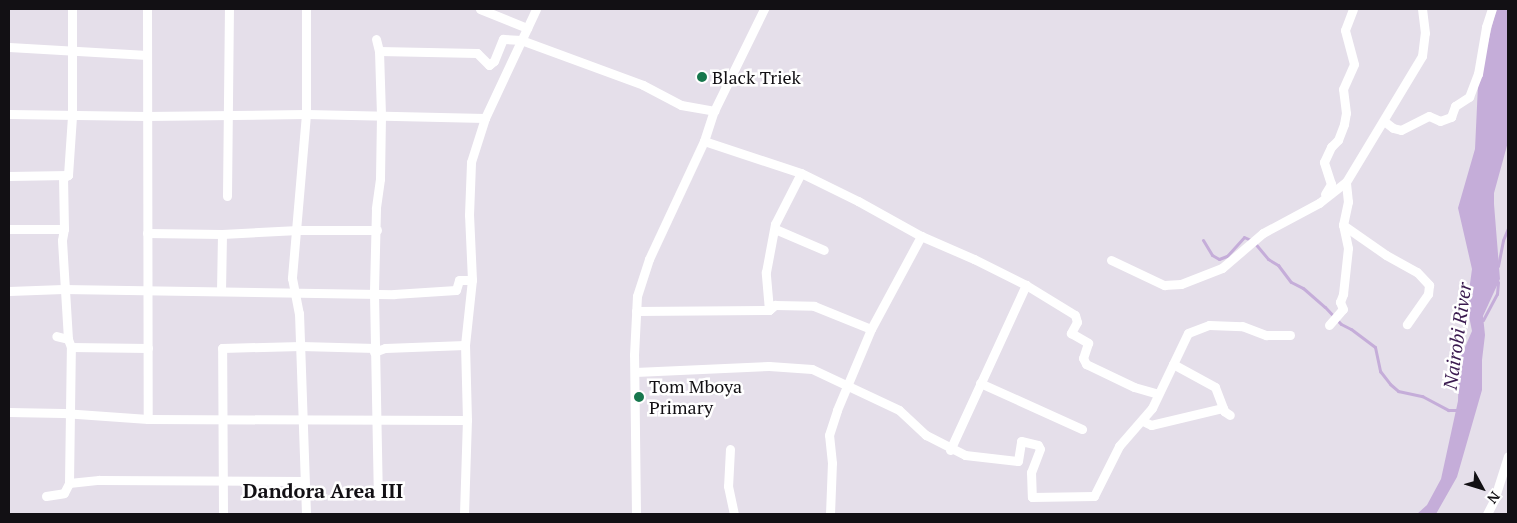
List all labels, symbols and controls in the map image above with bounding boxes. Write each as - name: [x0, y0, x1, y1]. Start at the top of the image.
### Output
- place label: Black Triek: [712, 66, 801, 88]
- marker: Black Triek: [696, 71, 708, 83]
- water label: Nairobi River: [1438, 281, 1476, 391]
- place label: Tom Mboya Primary: [649, 376, 742, 418]
- marker: Tom Mboya Primary: [633, 391, 645, 403]
- north arrow: [1457, 463, 1507, 513]
- district label: Dandora Area III: [243, 478, 403, 502]
- text: N: [1483, 488, 1505, 508]

